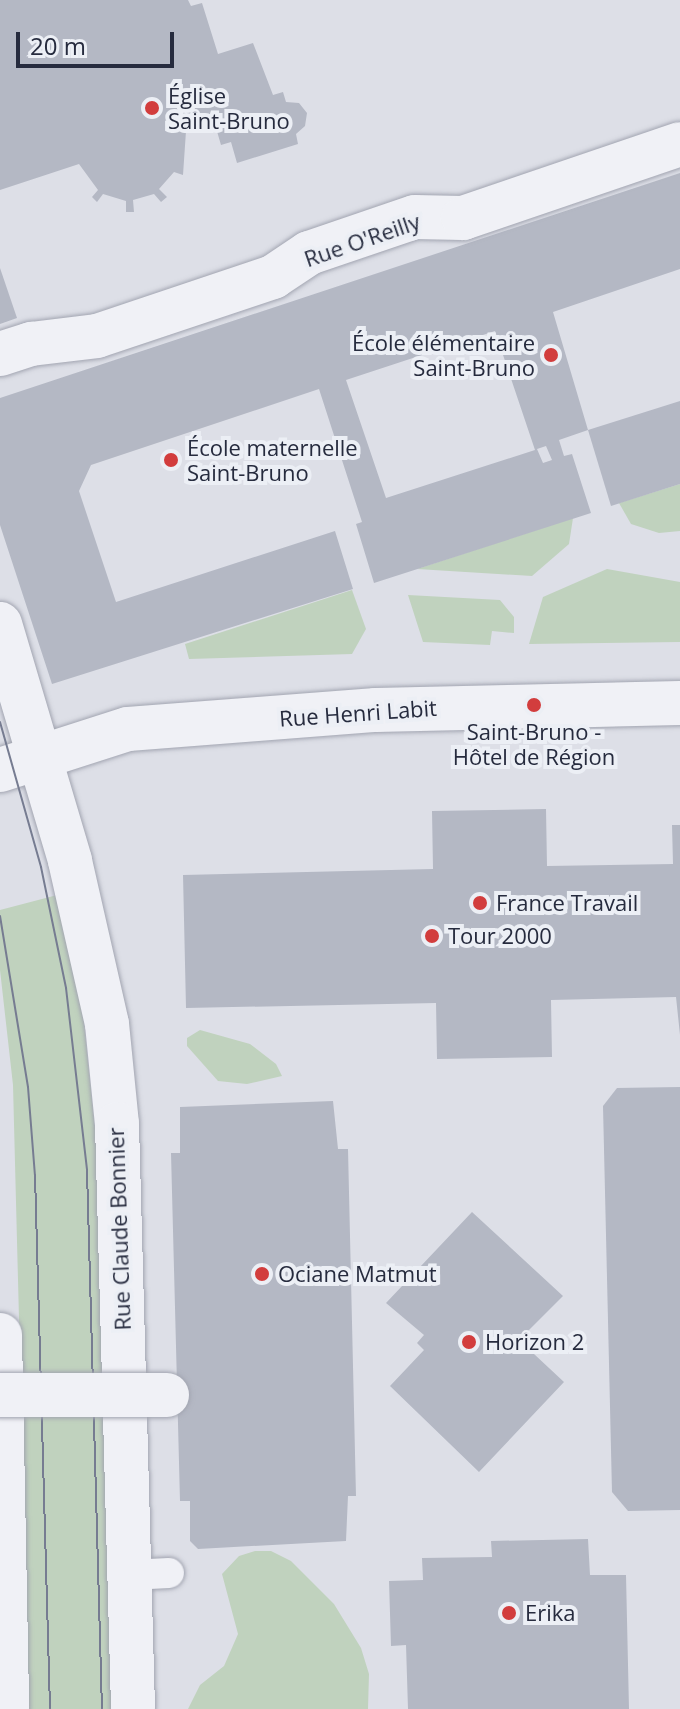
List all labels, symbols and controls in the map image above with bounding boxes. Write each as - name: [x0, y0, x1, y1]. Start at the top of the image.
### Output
- scale bar: [20, 16, 178, 66]
- text: 20 m: [30, 29, 86, 62]
- place label: Église Saint-Bruno: [168, 82, 290, 134]
- marker: Église Saint-Bruno: [143, 99, 161, 117]
- street label: Rue O'Reilly: [301, 208, 423, 272]
- place label: École élémentaire Saint-Bruno: [352, 329, 535, 380]
- marker: École élémentaire Saint-Bruno: [542, 346, 560, 364]
- place label: École maternelle Saint-Bruno: [187, 434, 358, 486]
- marker: École maternelle Saint-Bruno: [162, 451, 180, 469]
- street label: Rue Henri Labit: [278, 694, 438, 732]
- marker: Saint-Bruno - Hôtel de Région: [525, 696, 543, 714]
- place label: Saint-Bruno - Hôtel de Région: [453, 718, 615, 770]
- place label: France Travail: [496, 890, 638, 916]
- marker: France Travail: [471, 894, 489, 912]
- place label: Tour 2000: [448, 923, 552, 949]
- marker: Tour 2000: [423, 927, 441, 945]
- street label: Rue Claude Bonnier: [102, 1127, 136, 1331]
- place label: Ociane Matmut: [278, 1261, 437, 1287]
- marker: Ociane Matmut: [253, 1265, 271, 1283]
- place label: Horizon 2: [485, 1329, 584, 1355]
- marker: Horizon 2: [460, 1333, 478, 1351]
- place label: Erika: [525, 1600, 576, 1626]
- marker: Erika: [500, 1604, 518, 1622]

